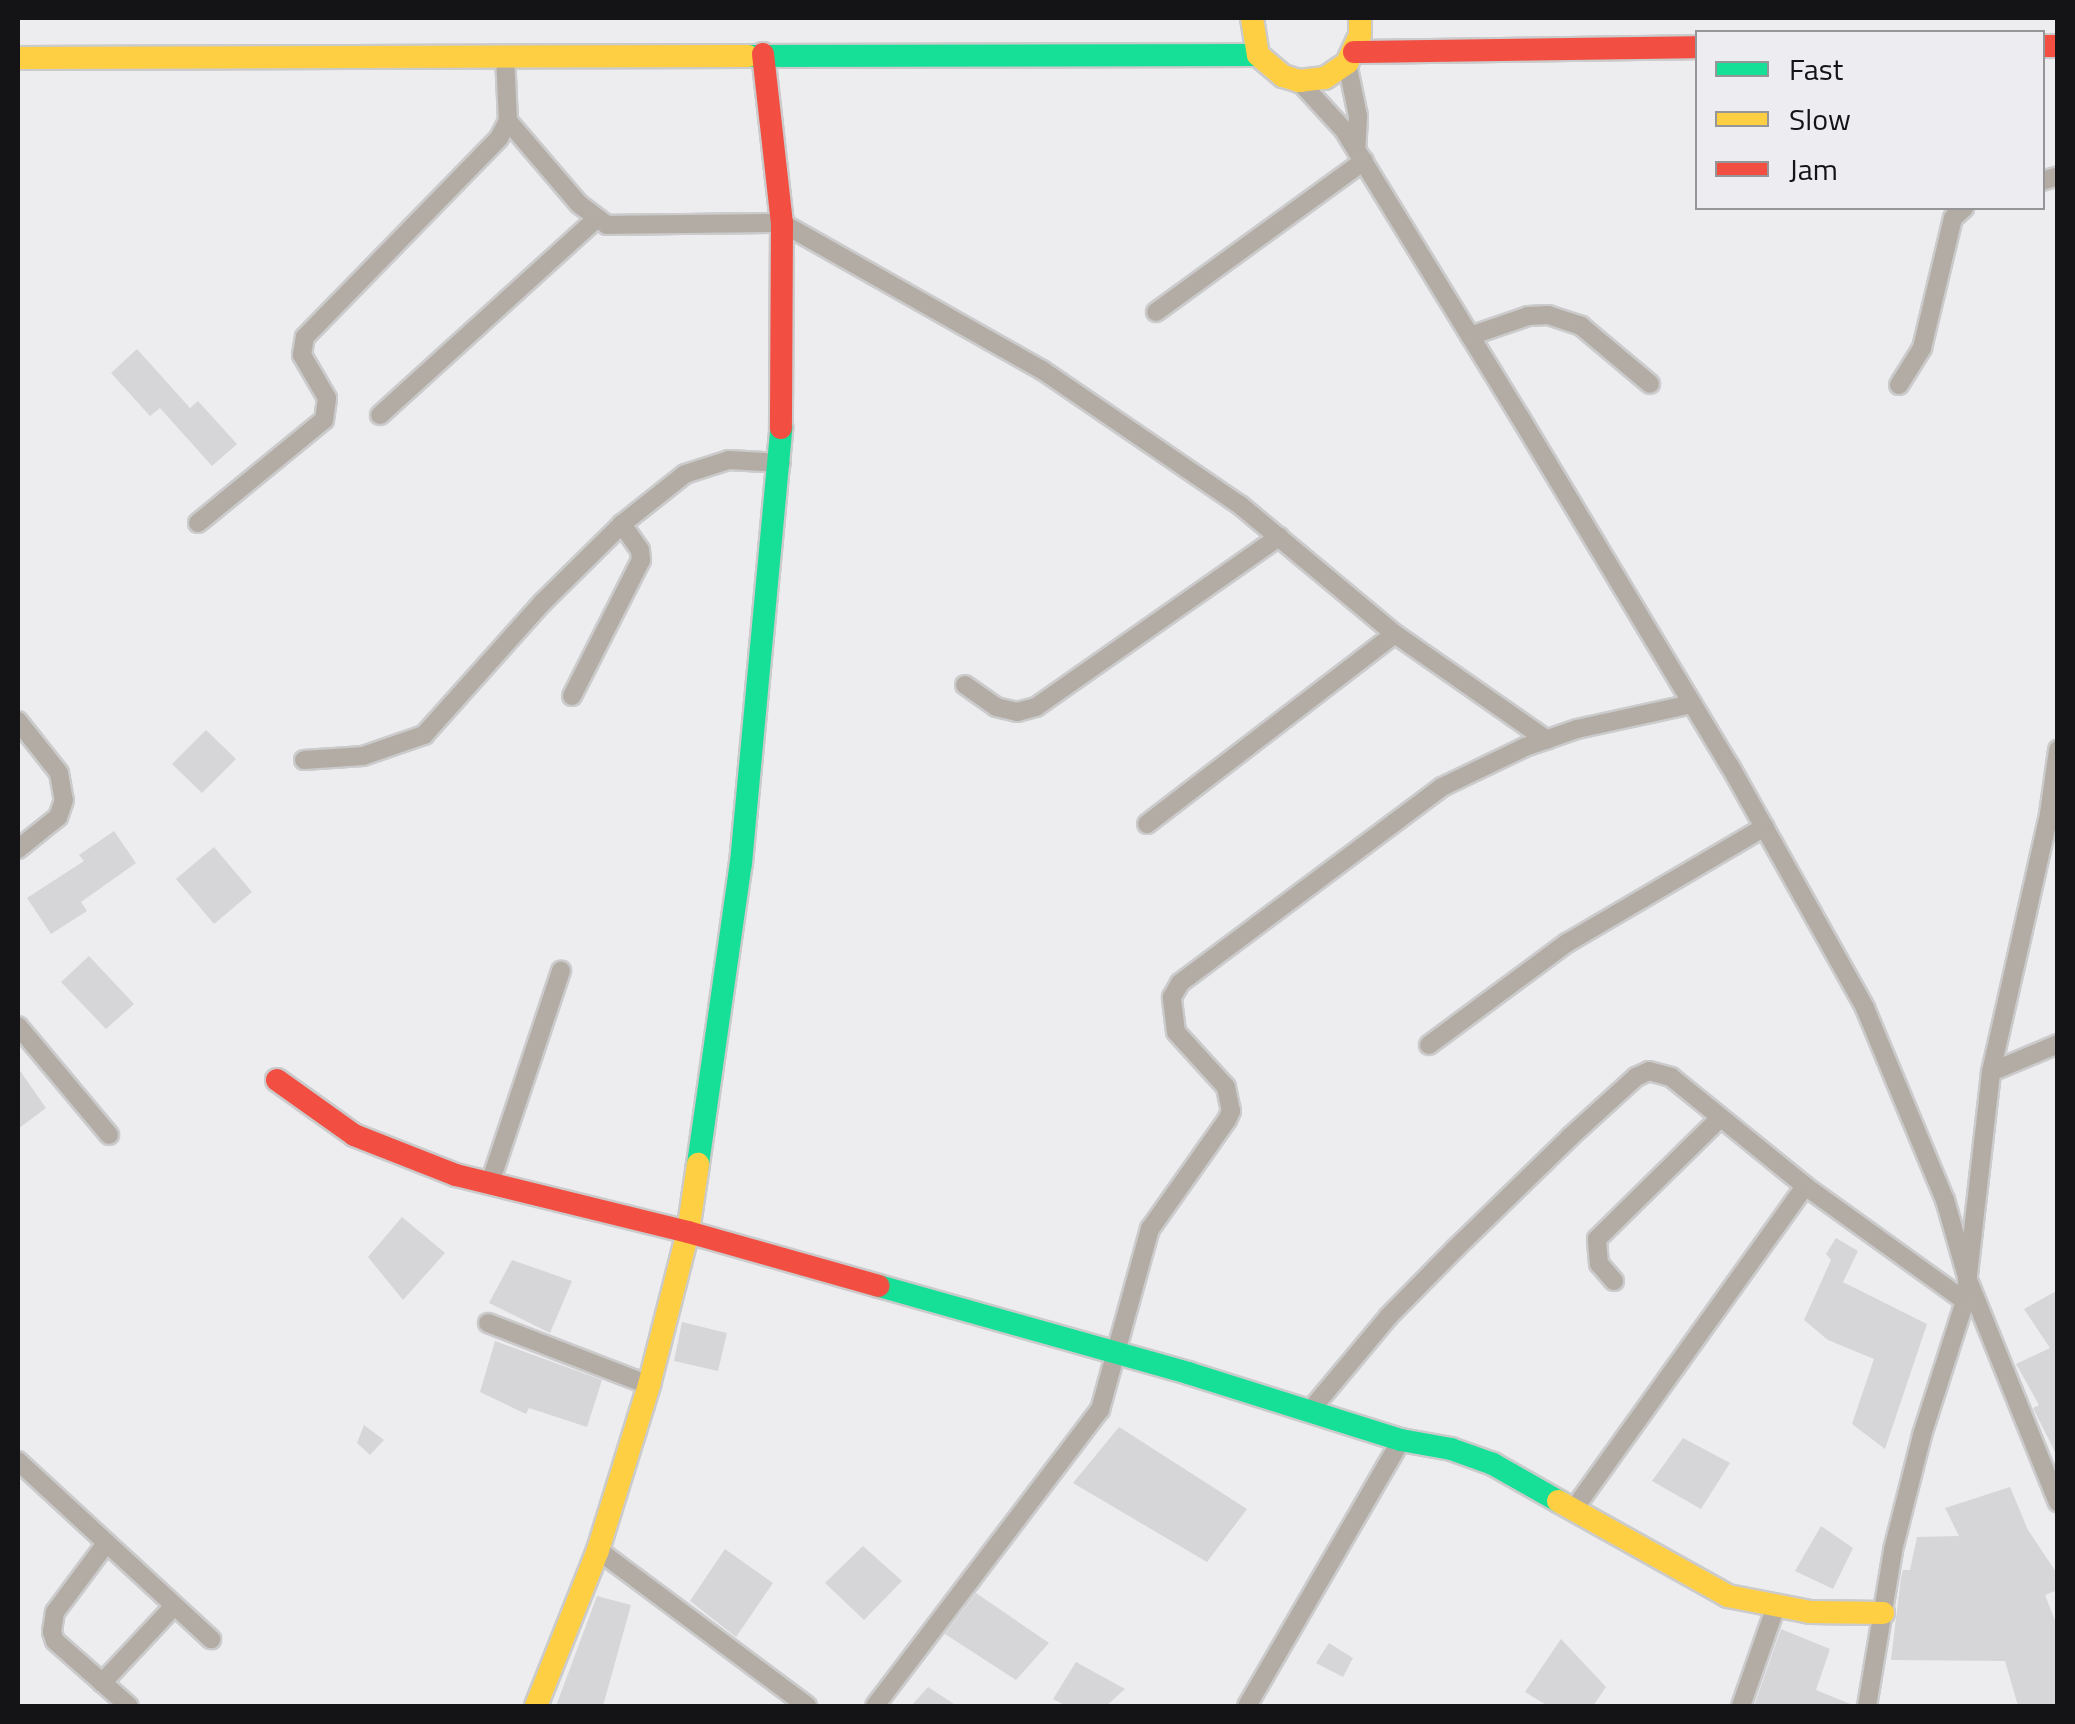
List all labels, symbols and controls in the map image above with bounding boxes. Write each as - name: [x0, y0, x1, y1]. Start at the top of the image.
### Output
- legend: [1695, 30, 2045, 210]
- text: Fast: [1789, 46, 1843, 92]
- text: Slow: [1789, 96, 1851, 142]
- text: Jam: [1789, 146, 1838, 192]

